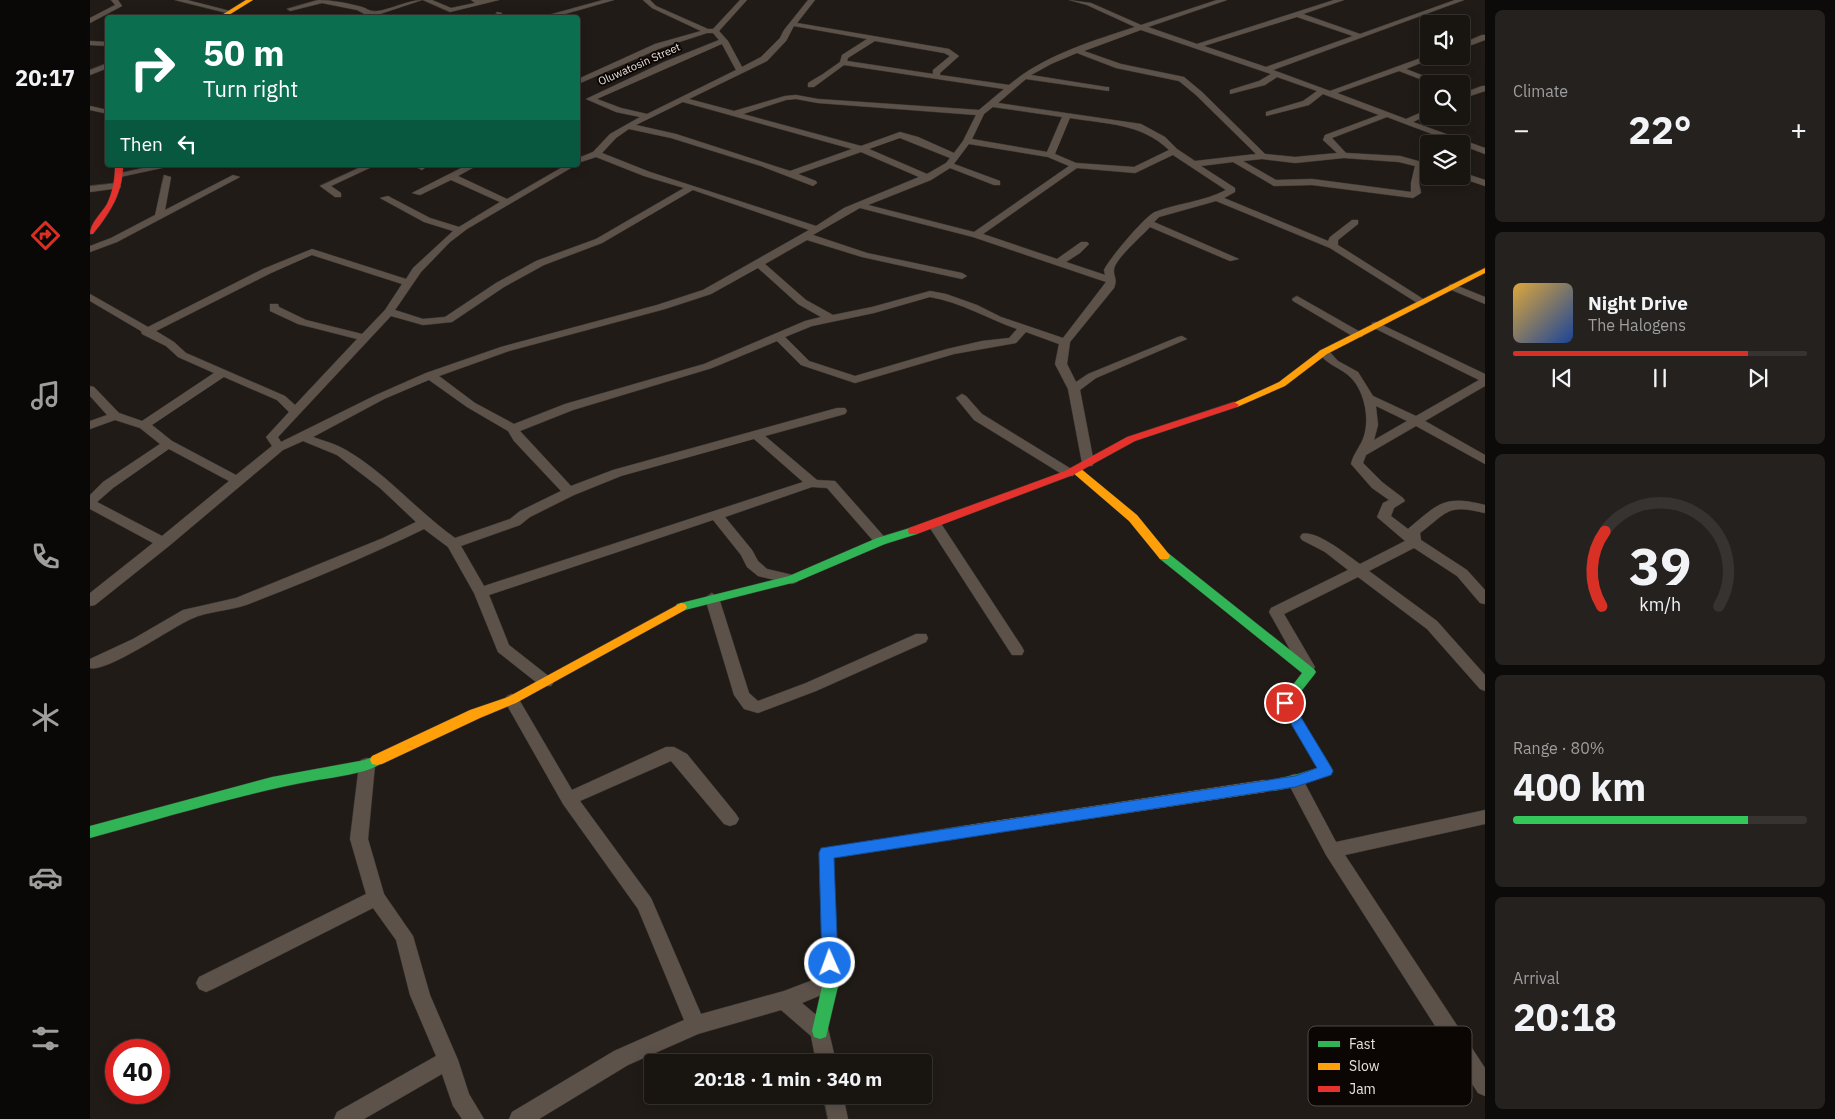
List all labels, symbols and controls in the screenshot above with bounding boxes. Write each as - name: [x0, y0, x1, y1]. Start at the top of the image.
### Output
- map controls: [1420, 15, 1470, 185]
- button: sound: [1420, 15, 1470, 65]
- text: 50 m: [203, 30, 285, 76]
- icon: right: [120, 35, 185, 100]
- street label: Oluwatosin Street: [596, 40, 682, 88]
- text: 20:17: [15, 63, 75, 92]
- text: Turn right: [203, 74, 298, 103]
- button: search: [1420, 75, 1470, 125]
- text: Climate: [1513, 81, 1568, 101]
- text: 22°: [1628, 105, 1692, 154]
- text: −: [1513, 111, 1530, 148]
- text: +: [1790, 111, 1807, 148]
- icon: left: [173, 130, 201, 158]
- text: Then: [120, 132, 163, 156]
- button: layers: [1420, 135, 1470, 185]
- icon: directions: [28, 218, 63, 253]
- text: Night Drive: [1588, 291, 1688, 315]
- text: The Halogens: [1588, 315, 1686, 335]
- icon: previous: [1548, 364, 1576, 392]
- icon: pause: [1646, 364, 1674, 392]
- icon: next: [1744, 364, 1772, 392]
- icon: music: [28, 378, 63, 413]
- text: 39: [1629, 532, 1691, 599]
- icon: phone: [28, 539, 63, 574]
- text: km/h: [1639, 593, 1681, 616]
- pin: [1264, 682, 1306, 724]
- icon: arrive: [1271, 689, 1299, 717]
- icon: climate: [28, 700, 63, 735]
- text: Range · 80%: [1513, 738, 1605, 758]
- text: 400 km: [1513, 762, 1646, 811]
- icon: car: [28, 860, 63, 895]
- position arrow: [803, 936, 855, 988]
- text: Arrival: [1513, 968, 1560, 988]
- text: 20:18: [1513, 992, 1617, 1041]
- icon: filters: [28, 1021, 63, 1056]
- legend: [1308, 1026, 1472, 1106]
- text: Fast: [1349, 1035, 1375, 1053]
- speed limit sign: 40: [105, 1039, 170, 1104]
- text: Slow: [1349, 1057, 1380, 1075]
- text: 20:18 · 1 min · 340 m: [694, 1067, 882, 1091]
- text: Jam: [1349, 1080, 1376, 1098]

